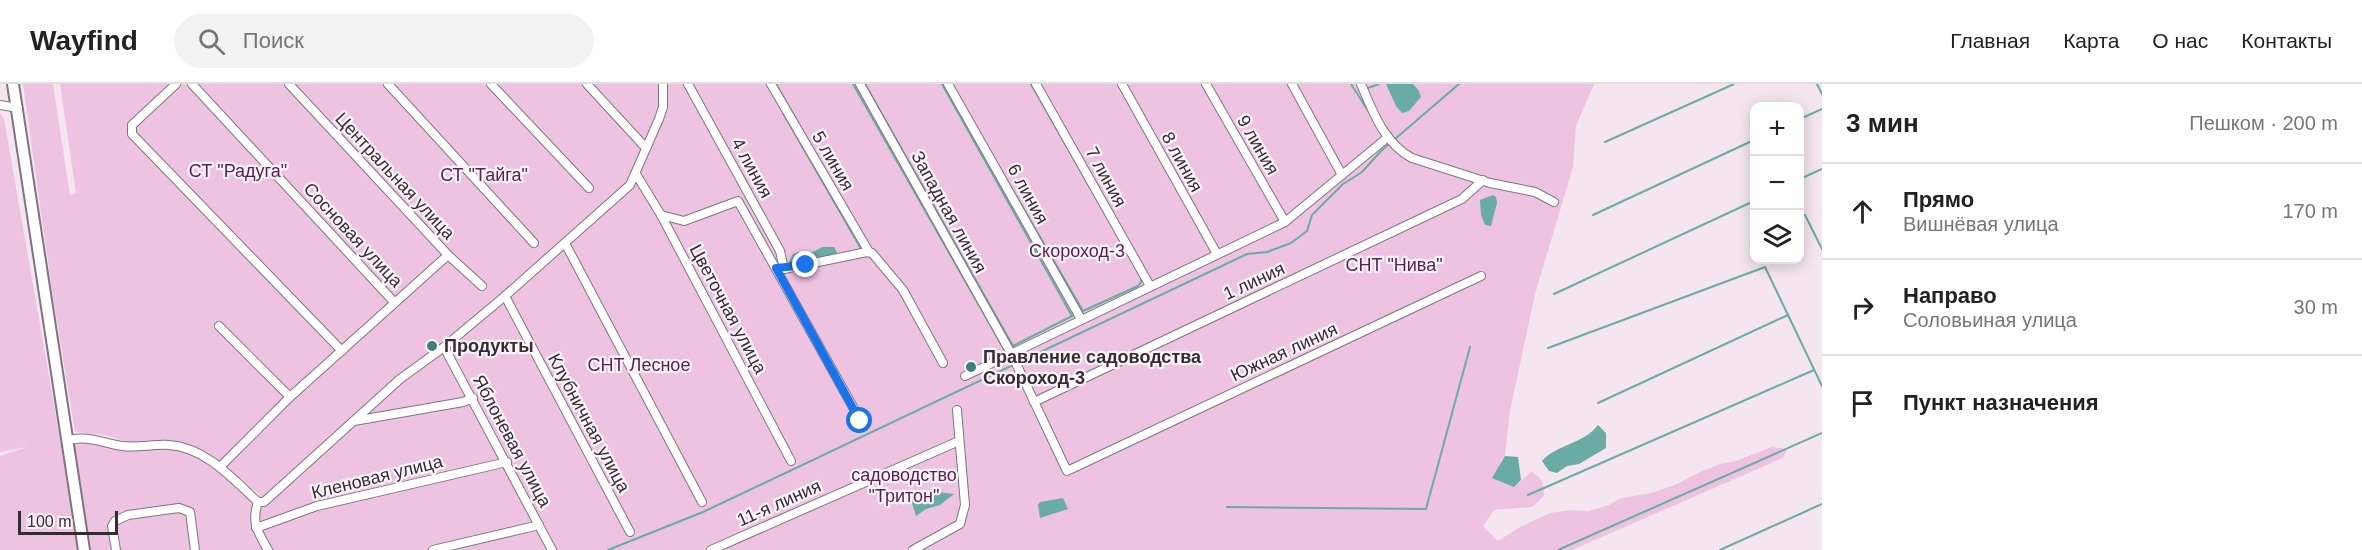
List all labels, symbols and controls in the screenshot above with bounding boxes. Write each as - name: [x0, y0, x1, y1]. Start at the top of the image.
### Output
- search box: [174, 14, 594, 68]
- text: Wayfind: [30, 25, 138, 56]
- icon: search: [195, 25, 228, 58]
- text: Поиск: [243, 28, 304, 53]
- text: Главная: [1950, 29, 2030, 52]
- text: Карта: [2063, 29, 2119, 52]
- text: О нас: [2152, 29, 2208, 52]
- text: Контакты: [2241, 29, 2332, 52]
- map controls: [1750, 102, 1804, 264]
- button: +: [1750, 102, 1804, 156]
- text: 3 мин: [1846, 108, 1919, 138]
- street label: Центральная улица: [331, 109, 459, 244]
- street label: 9 линия: [1233, 112, 1283, 178]
- text: Пешком · 200 m: [2189, 112, 2338, 134]
- street label: 5 линия: [808, 128, 858, 194]
- street label: 8 линия: [1157, 129, 1207, 195]
- street label: 4 линия: [727, 135, 777, 201]
- street label: 7 линия: [1081, 144, 1131, 210]
- street label: Западная линия: [907, 148, 991, 276]
- button: −: [1750, 156, 1804, 210]
- park label: СТ "Радуга": [189, 161, 287, 181]
- street label: 6 линия: [1003, 161, 1053, 227]
- park label: СТ "Тайга": [440, 165, 528, 185]
- street label: Сосновая улица: [299, 179, 407, 292]
- text: Прямо: [1903, 187, 1974, 212]
- icon: ahead: [1846, 195, 1879, 228]
- text: 170 m: [2282, 200, 2338, 222]
- button: layers: [1750, 210, 1804, 264]
- text: Вишнёвая улица: [1903, 213, 2059, 235]
- street label: Цветочная улица: [686, 241, 771, 378]
- park label: Скороход-3: [1029, 241, 1125, 261]
- route end: [792, 251, 818, 277]
- park label: СНТ "Нива": [1345, 255, 1443, 275]
- street label: 1 линия: [1220, 258, 1288, 304]
- text: Направо: [1903, 283, 1997, 308]
- icon: right: [1846, 291, 1879, 324]
- text: 30 m: [2294, 296, 2338, 318]
- text: Соловьиная улица: [1903, 309, 2077, 331]
- street label: Южная линия: [1228, 319, 1340, 385]
- place label: Продукты: [444, 336, 534, 356]
- marker: Продукты: [425, 339, 439, 353]
- place label: Правление садоводства Скороход-3: [983, 347, 1202, 388]
- street label: Клубничная улица: [544, 350, 634, 497]
- park label: СНТ Лесное: [588, 355, 690, 375]
- marker: Правление садоводства Скороход-3: [964, 360, 978, 374]
- street label: Яблоневая улица: [469, 372, 556, 511]
- icon: arrive: [1846, 387, 1879, 420]
- text: Пункт назначения: [1903, 390, 2099, 415]
- route start: [846, 407, 872, 433]
- street label: Кленовая улица: [309, 451, 446, 503]
- park label: садоводство "Тритон": [851, 465, 957, 506]
- street label: 11-я линия: [734, 476, 824, 530]
- scale bar: [18, 508, 118, 536]
- text: 100 m: [27, 513, 71, 530]

